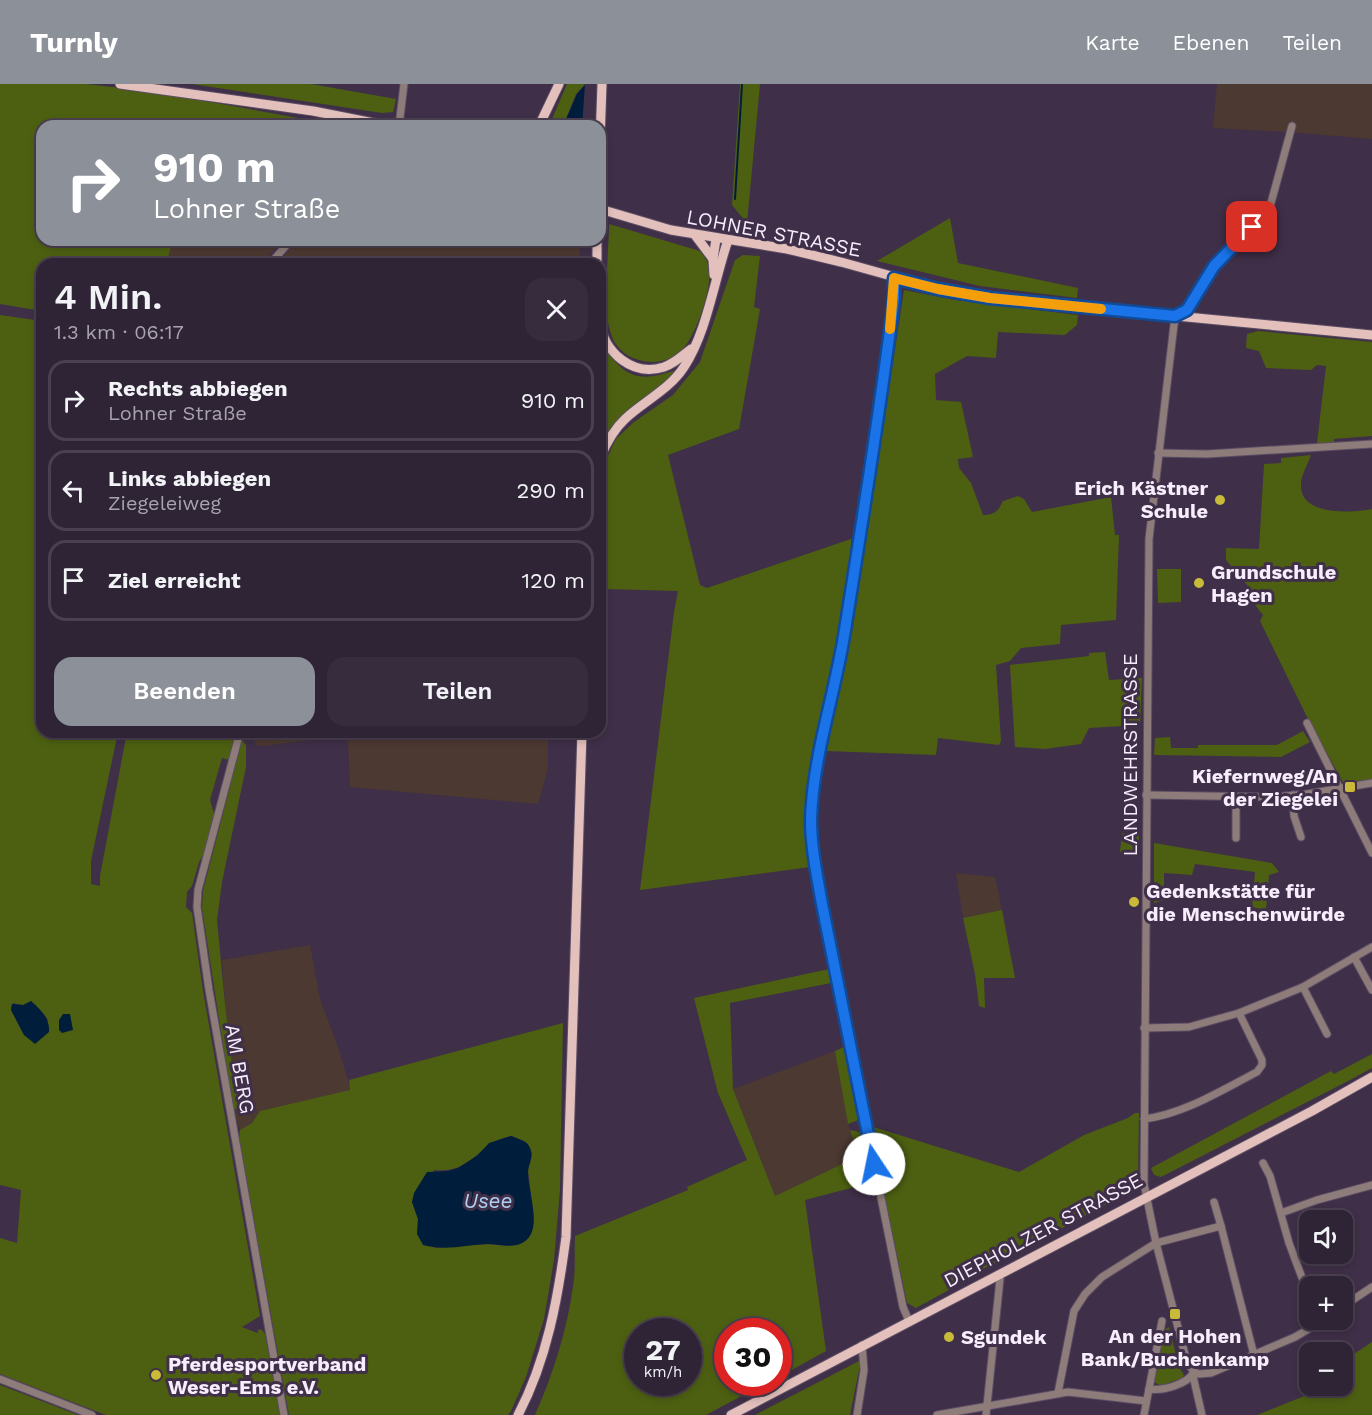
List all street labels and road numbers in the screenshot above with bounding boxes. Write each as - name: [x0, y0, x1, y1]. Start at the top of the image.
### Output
- street label: LOHNER STRASSE: [684, 204, 864, 262]
- street label: LANDWEHRSTRASSE: [1118, 653, 1142, 857]
- street label: AM BERG: [220, 1022, 260, 1116]
- street label: DIEPHOLZER STRASSE: [940, 1167, 1146, 1293]

